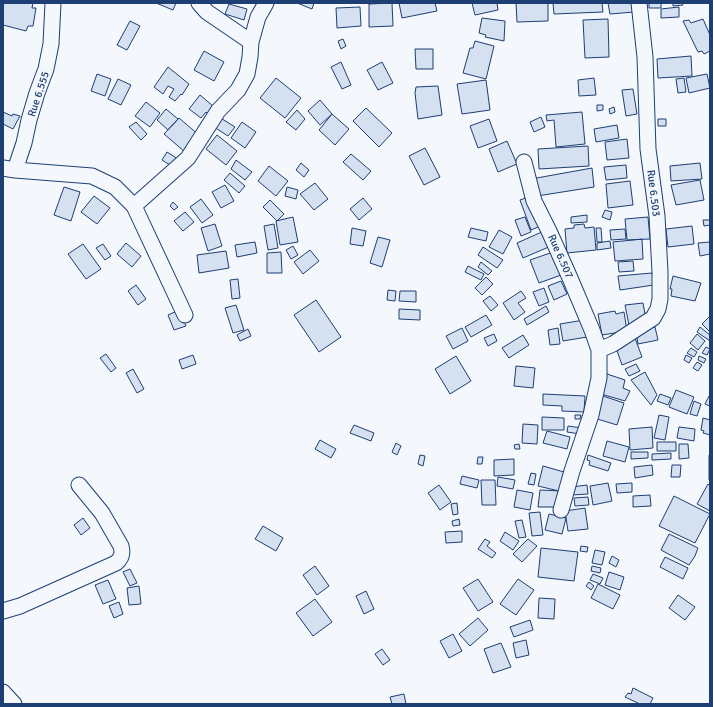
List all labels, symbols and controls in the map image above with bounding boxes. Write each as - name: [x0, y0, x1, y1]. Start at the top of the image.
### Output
- street label: Rue 6.555: [25, 70, 52, 118]
- street label: Rue 6.503: [644, 169, 663, 217]
- street label: Rue 6.507: [545, 232, 576, 280]

